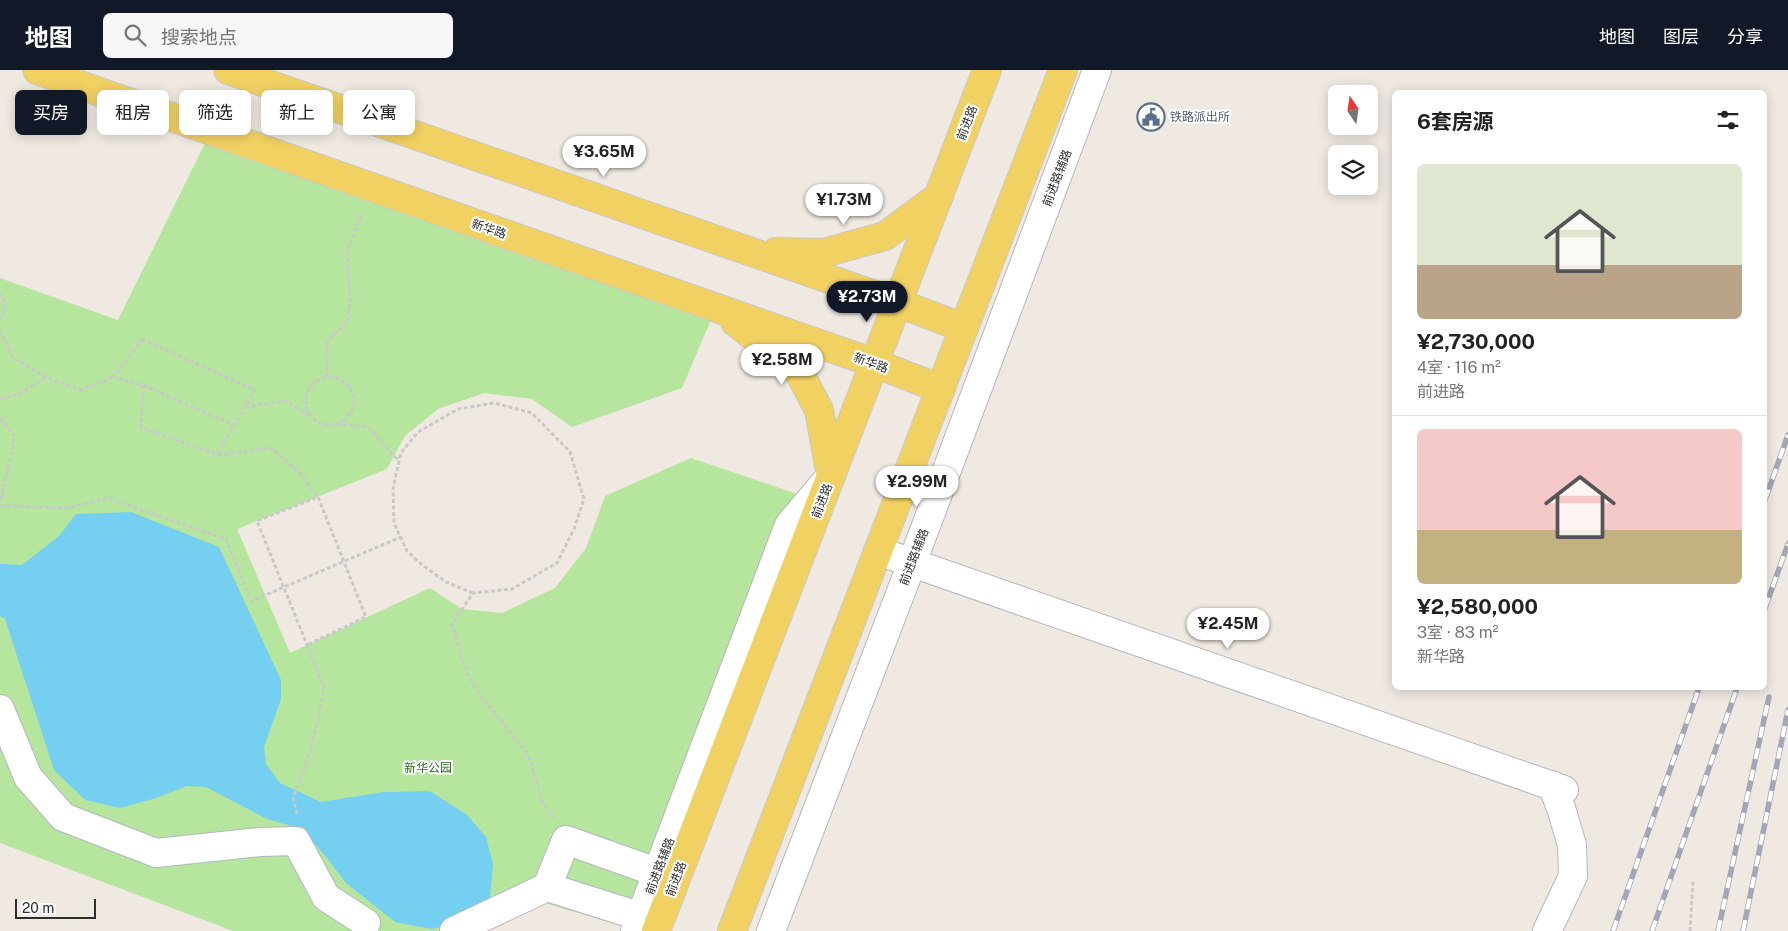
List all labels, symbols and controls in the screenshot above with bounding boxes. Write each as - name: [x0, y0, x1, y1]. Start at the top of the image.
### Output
- search box: [103, 13, 453, 58]
- icon: search: [121, 21, 149, 49]
- text: 地图: [25, 23, 73, 51]
- text: 搜索地点: [161, 26, 237, 48]
- text: 地图: [1599, 26, 1635, 47]
- text: 图层: [1663, 26, 1699, 47]
- text: 分享: [1727, 26, 1763, 47]
- north arrow: [1328, 85, 1378, 135]
- map controls: [1328, 85, 1378, 195]
- chip: 买房: [15, 90, 87, 135]
- chip: 租房: [97, 90, 169, 135]
- chip: 筛选: [179, 90, 251, 135]
- chip: 新上: [261, 90, 333, 135]
- chip: 公寓: [343, 90, 415, 135]
- public building icon: 铁路派出所: [1136, 102, 1166, 132]
- street label: 前进路: [954, 104, 980, 142]
- icon: filters: [1714, 106, 1742, 134]
- text: 6套房源: [1417, 109, 1494, 134]
- place label: 铁路派出所: [1170, 110, 1230, 124]
- pin: ¥3.65M: [563, 136, 645, 178]
- text: ¥3.65M: [573, 142, 635, 161]
- button: layers: [1328, 145, 1378, 195]
- street label: 前进路辅路: [1040, 147, 1074, 209]
- pin: ¥1.73M: [803, 184, 885, 226]
- text: ¥1.73M: [816, 190, 872, 209]
- icon: home: [1535, 196, 1625, 286]
- street label: 新华路: [470, 217, 508, 241]
- pin: ¥2.73M: [826, 280, 908, 323]
- text: ¥2.73M: [838, 287, 896, 306]
- text: ¥2,730,000: [1417, 329, 1535, 354]
- pin: ¥2.58M: [741, 344, 823, 386]
- text: ¥2.58M: [751, 350, 813, 369]
- street label: 新华路: [852, 350, 890, 376]
- text: 4室 · 116 m²: [1417, 358, 1501, 377]
- text: 前进路: [1417, 382, 1465, 401]
- icon: home: [1535, 462, 1625, 552]
- pin: ¥2.99M: [876, 466, 958, 508]
- text: ¥2.99M: [887, 472, 947, 491]
- street label: 前进路: [809, 482, 835, 520]
- street label: 前进路辅路: [897, 526, 931, 588]
- text: ¥2,580,000: [1417, 594, 1538, 619]
- pin: ¥2.45M: [1187, 608, 1269, 650]
- text: ¥2.45M: [1198, 614, 1258, 633]
- text: 3室 · 83 m²: [1417, 623, 1498, 642]
- text: 新华路: [1417, 647, 1465, 666]
- park label: 新华公园: [404, 761, 452, 775]
- street label: 前进路辅路: [643, 835, 677, 897]
- street label: 前进路: [663, 860, 689, 898]
- scale bar: [15, 896, 96, 919]
- text: 20 m: [22, 900, 54, 916]

